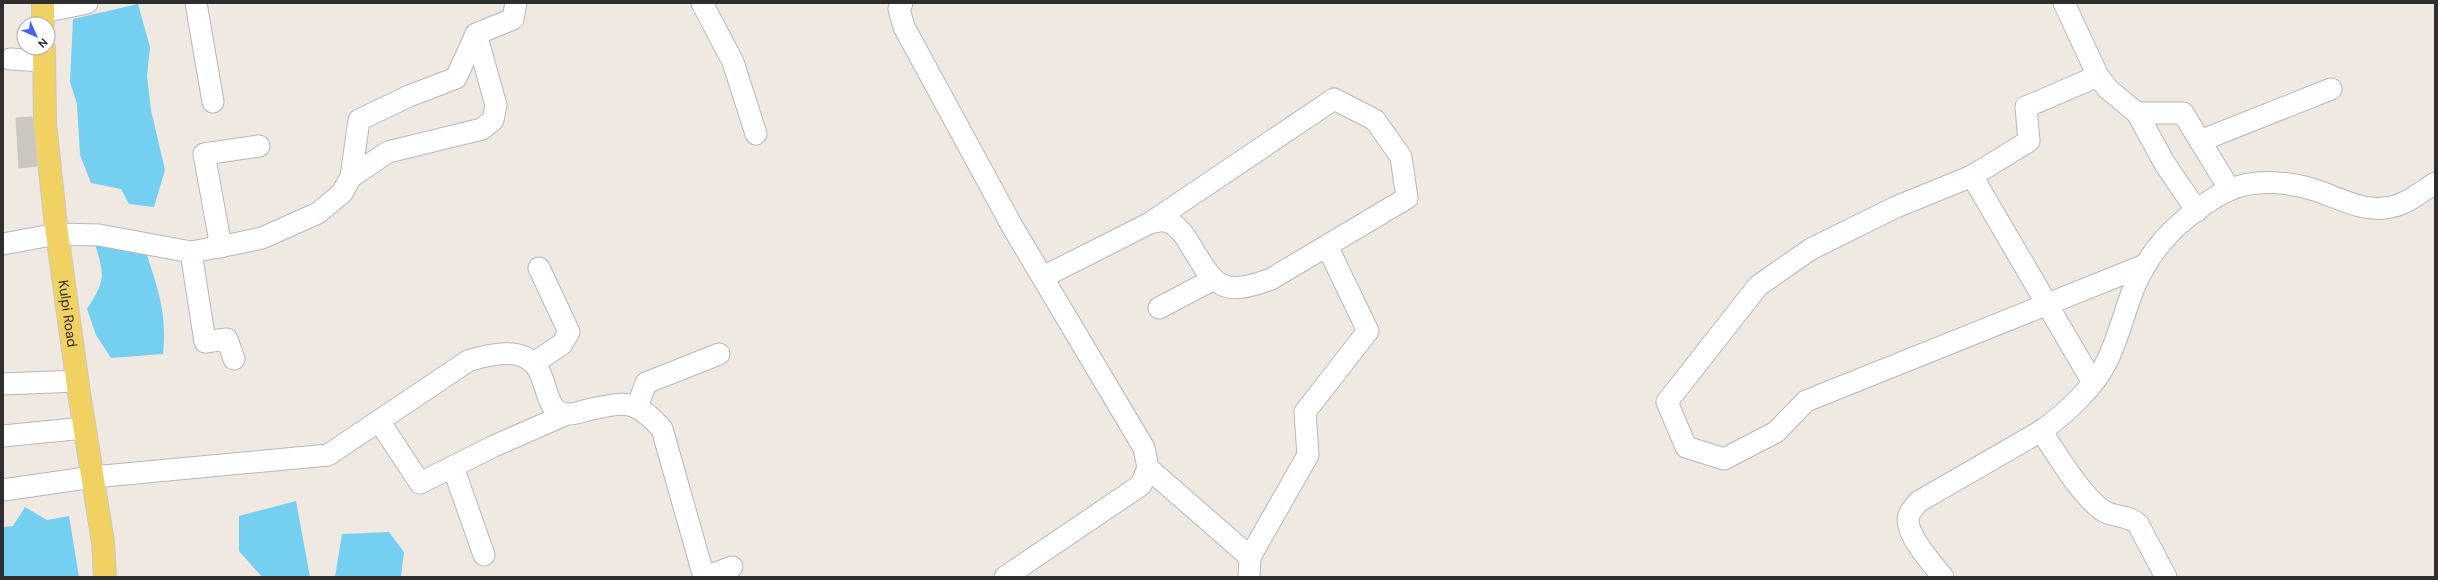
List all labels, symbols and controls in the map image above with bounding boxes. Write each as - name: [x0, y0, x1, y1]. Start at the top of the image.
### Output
- north arrow: [16, 16, 56, 56]
- text: N: [35, 35, 51, 51]
- street label: Kulpi Road: [55, 279, 82, 348]

